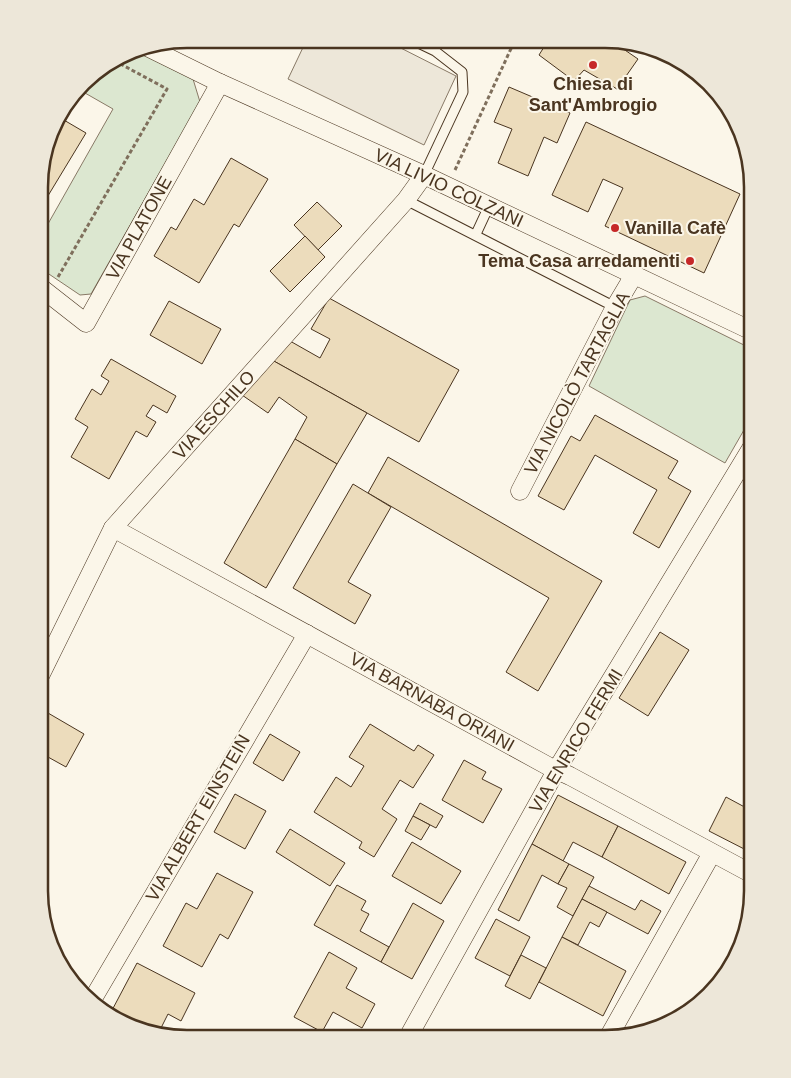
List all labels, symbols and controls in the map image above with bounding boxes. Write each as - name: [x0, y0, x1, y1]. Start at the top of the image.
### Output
- marker: Chiesa di Sant'Ambrogio: [587, 59, 599, 71]
- place label: Chiesa di Sant'Ambrogio: [529, 74, 657, 115]
- street label: VIA LIVIO COLZANI: [371, 145, 527, 231]
- street label: VIA PLATONE: [102, 173, 176, 283]
- place label: Vanilla Cafè: [625, 218, 726, 238]
- marker: Vanilla Cafè: [609, 222, 621, 234]
- place label: Tema Casa arredamenti: [478, 251, 680, 271]
- marker: Tema Casa arredamenti: [684, 255, 696, 267]
- street label: VIA NICOLÒ TARTAGLIA: [519, 288, 634, 478]
- street label: VIA ESCHILO: [169, 367, 259, 463]
- street label: VIA BARNABA ORIANI: [346, 648, 518, 756]
- street label: VIA ENRICO FERMI: [525, 666, 627, 816]
- street label: VIA ALBERT EINSTEIN: [142, 731, 254, 905]

